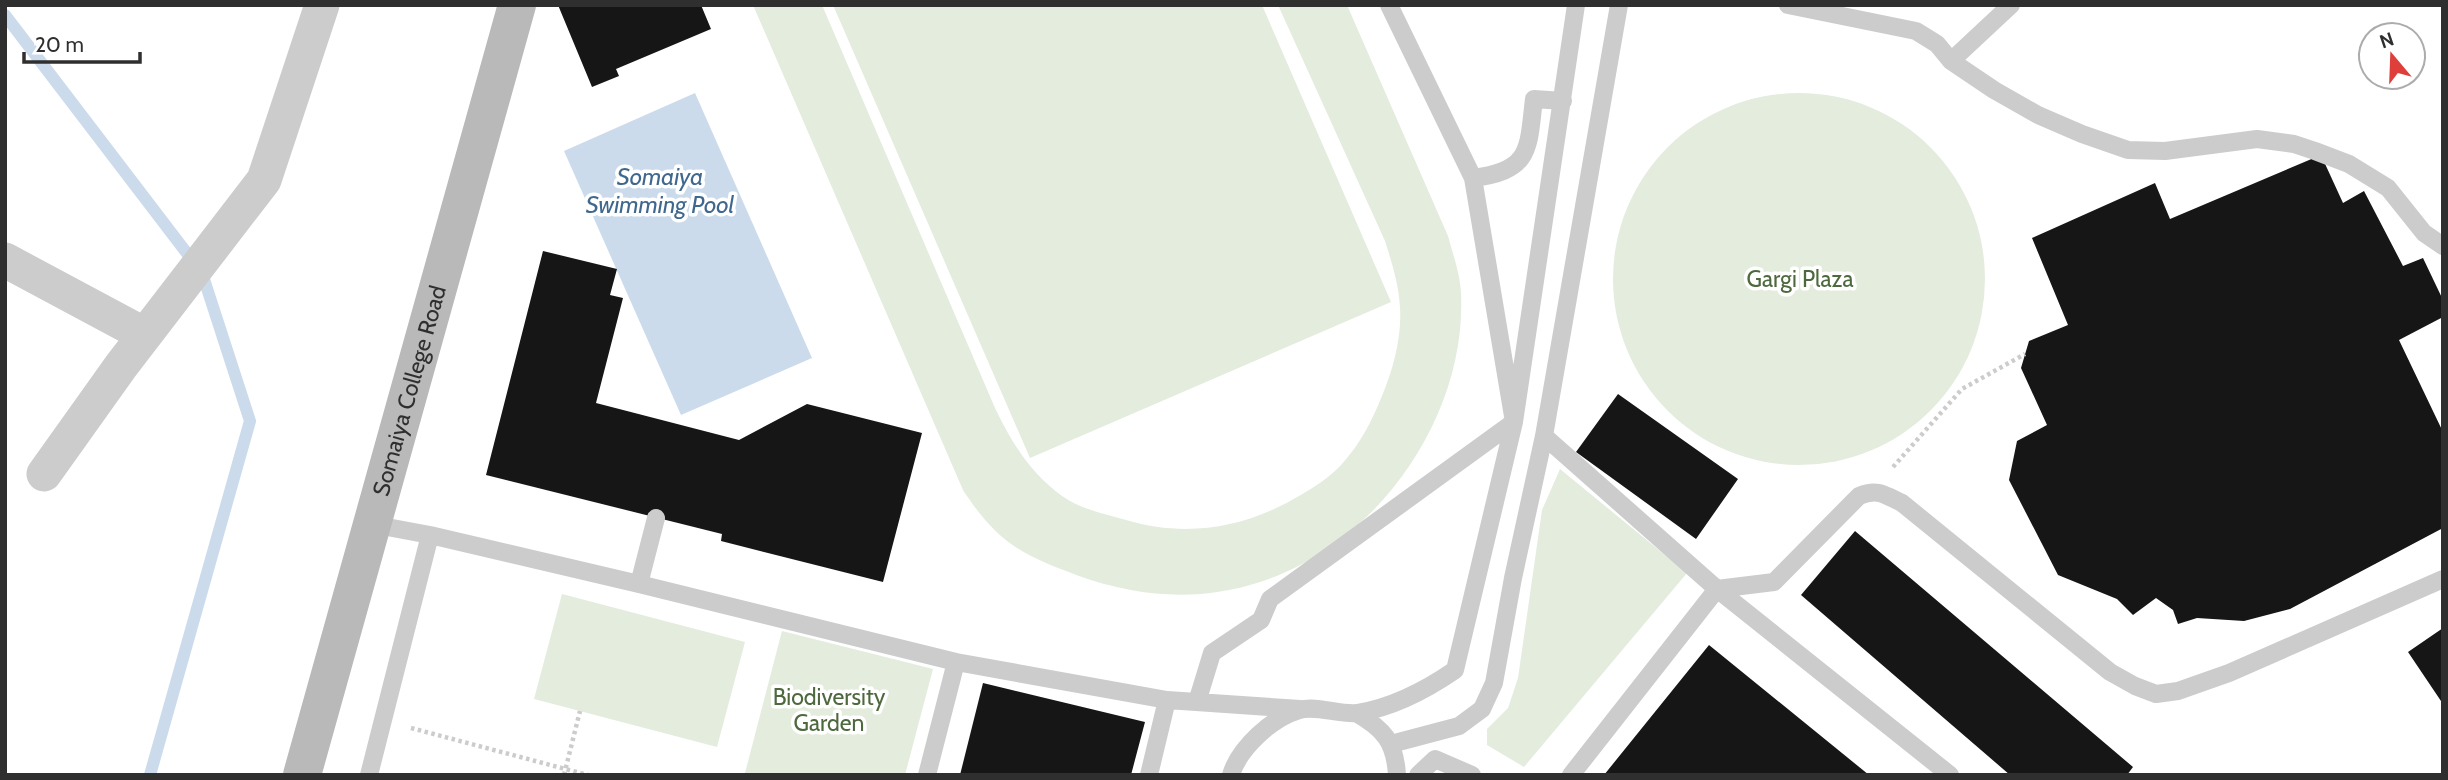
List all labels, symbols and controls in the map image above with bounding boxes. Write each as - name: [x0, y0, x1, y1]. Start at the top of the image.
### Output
- scale bar: [24, 21, 140, 65]
- north arrow: [2357, 21, 2427, 91]
- text: N: [2377, 27, 2397, 53]
- text: 20 m: [35, 32, 84, 57]
- water label: Somaiya Swimming Pool: [586, 162, 735, 219]
- park label: Gargi Plaza: [1747, 265, 1853, 293]
- street label: Somaiya College Road: [367, 282, 452, 499]
- park label: Biodiversity Garden: [773, 683, 886, 737]

